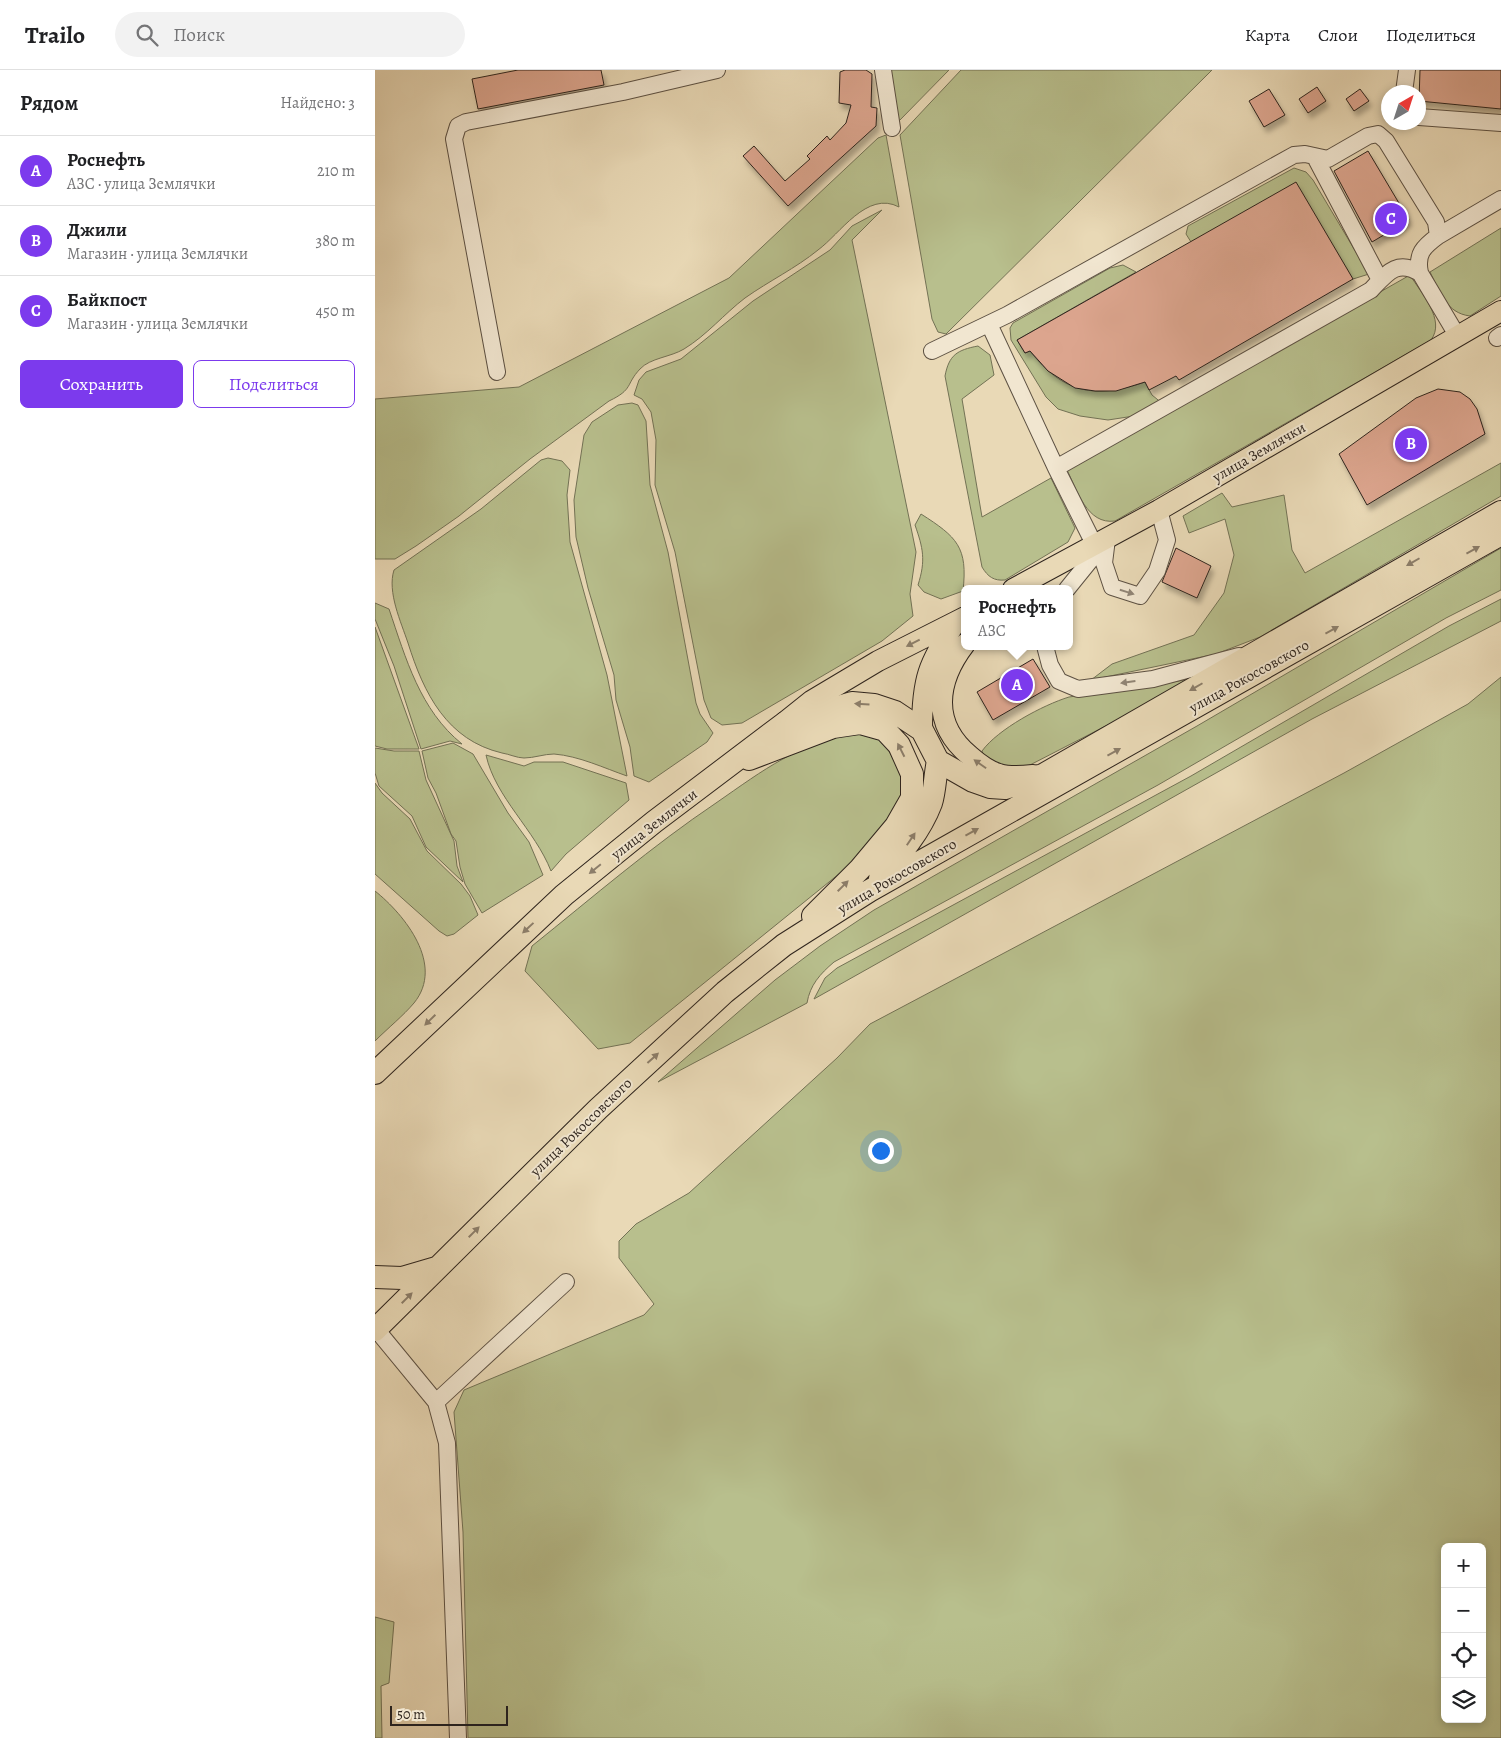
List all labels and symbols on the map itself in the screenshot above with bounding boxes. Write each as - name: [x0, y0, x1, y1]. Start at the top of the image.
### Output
- north arrow: [1381, 85, 1426, 130]
- pin: C: [1375, 200, 1407, 238]
- street label: улица Землячки: [1208, 417, 1309, 487]
- pin: B: [1395, 425, 1427, 463]
- one-way arrow: [1466, 545, 1480, 554]
- one-way arrow: [1406, 558, 1421, 566]
- one-way arrow: [1120, 589, 1135, 597]
- one-way arrow: [1325, 625, 1338, 634]
- street label: улица Рокоссовского: [1185, 635, 1313, 718]
- one-way arrow: [905, 639, 920, 647]
- pin: A: [1001, 666, 1033, 704]
- one-way arrow: [1120, 678, 1136, 686]
- one-way arrow: [1190, 682, 1203, 691]
- one-way arrow: [854, 699, 870, 707]
- one-way arrow: [897, 743, 905, 758]
- one-way arrow: [1107, 748, 1121, 757]
- one-way arrow: [973, 759, 987, 769]
- street label: улица Землячки: [606, 784, 701, 865]
- one-way arrow: [966, 828, 979, 837]
- one-way arrow: [906, 833, 916, 846]
- street label: улица Рокоссовского: [833, 834, 960, 919]
- one-way arrow: [589, 864, 602, 875]
- one-way arrow: [837, 880, 849, 892]
- one-way arrow: [523, 922, 535, 934]
- one-way arrow: [424, 1014, 436, 1026]
- one-way arrow: [647, 1053, 659, 1064]
- street label: улица Рокоссовского: [525, 1073, 636, 1182]
- your location: [868, 1138, 894, 1164]
- one-way arrow: [467, 1227, 479, 1239]
- one-way arrow: [401, 1293, 413, 1305]
- scale bar: [390, 1703, 507, 1726]

